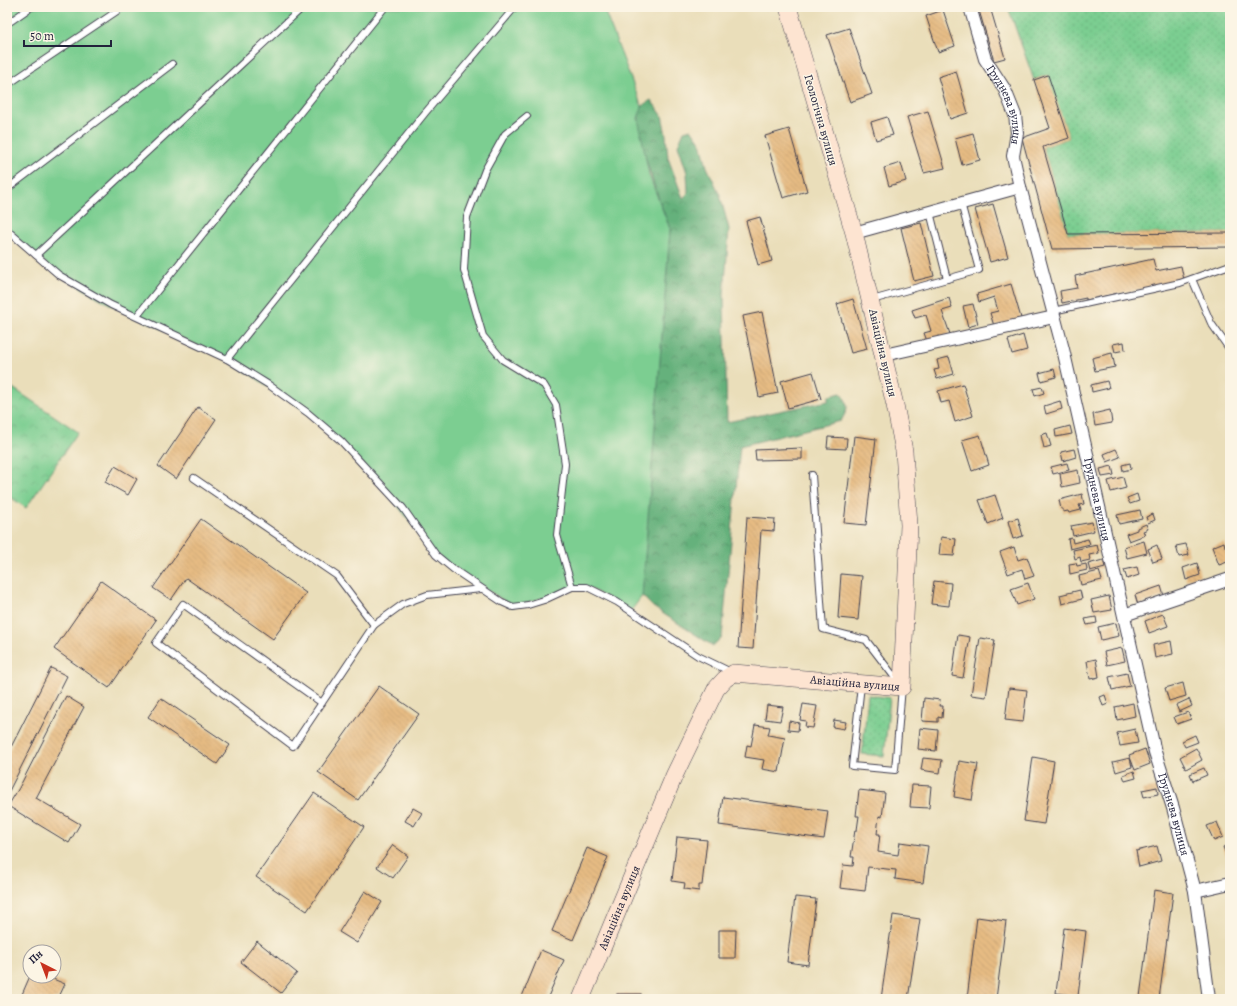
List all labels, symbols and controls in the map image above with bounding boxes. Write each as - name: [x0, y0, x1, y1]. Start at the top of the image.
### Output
- scale bar: [24, 22, 111, 48]
- text: 50 m: [30, 28, 54, 44]
- street label: Груднева вулиця: [983, 61, 1025, 146]
- street label: Геологічна вулиця: [800, 72, 842, 168]
- street label: Авіаційна вулиця: [865, 306, 901, 399]
- street label: Груднева вулиця: [1080, 456, 1115, 543]
- street label: Авіаційна вулиця: [809, 671, 901, 695]
- street label: Груднева вулиця: [1154, 771, 1193, 857]
- street label: Авіаційна вулиця: [594, 863, 644, 953]
- north arrow: [22, 944, 62, 984]
- text: Пн: [25, 946, 46, 967]

